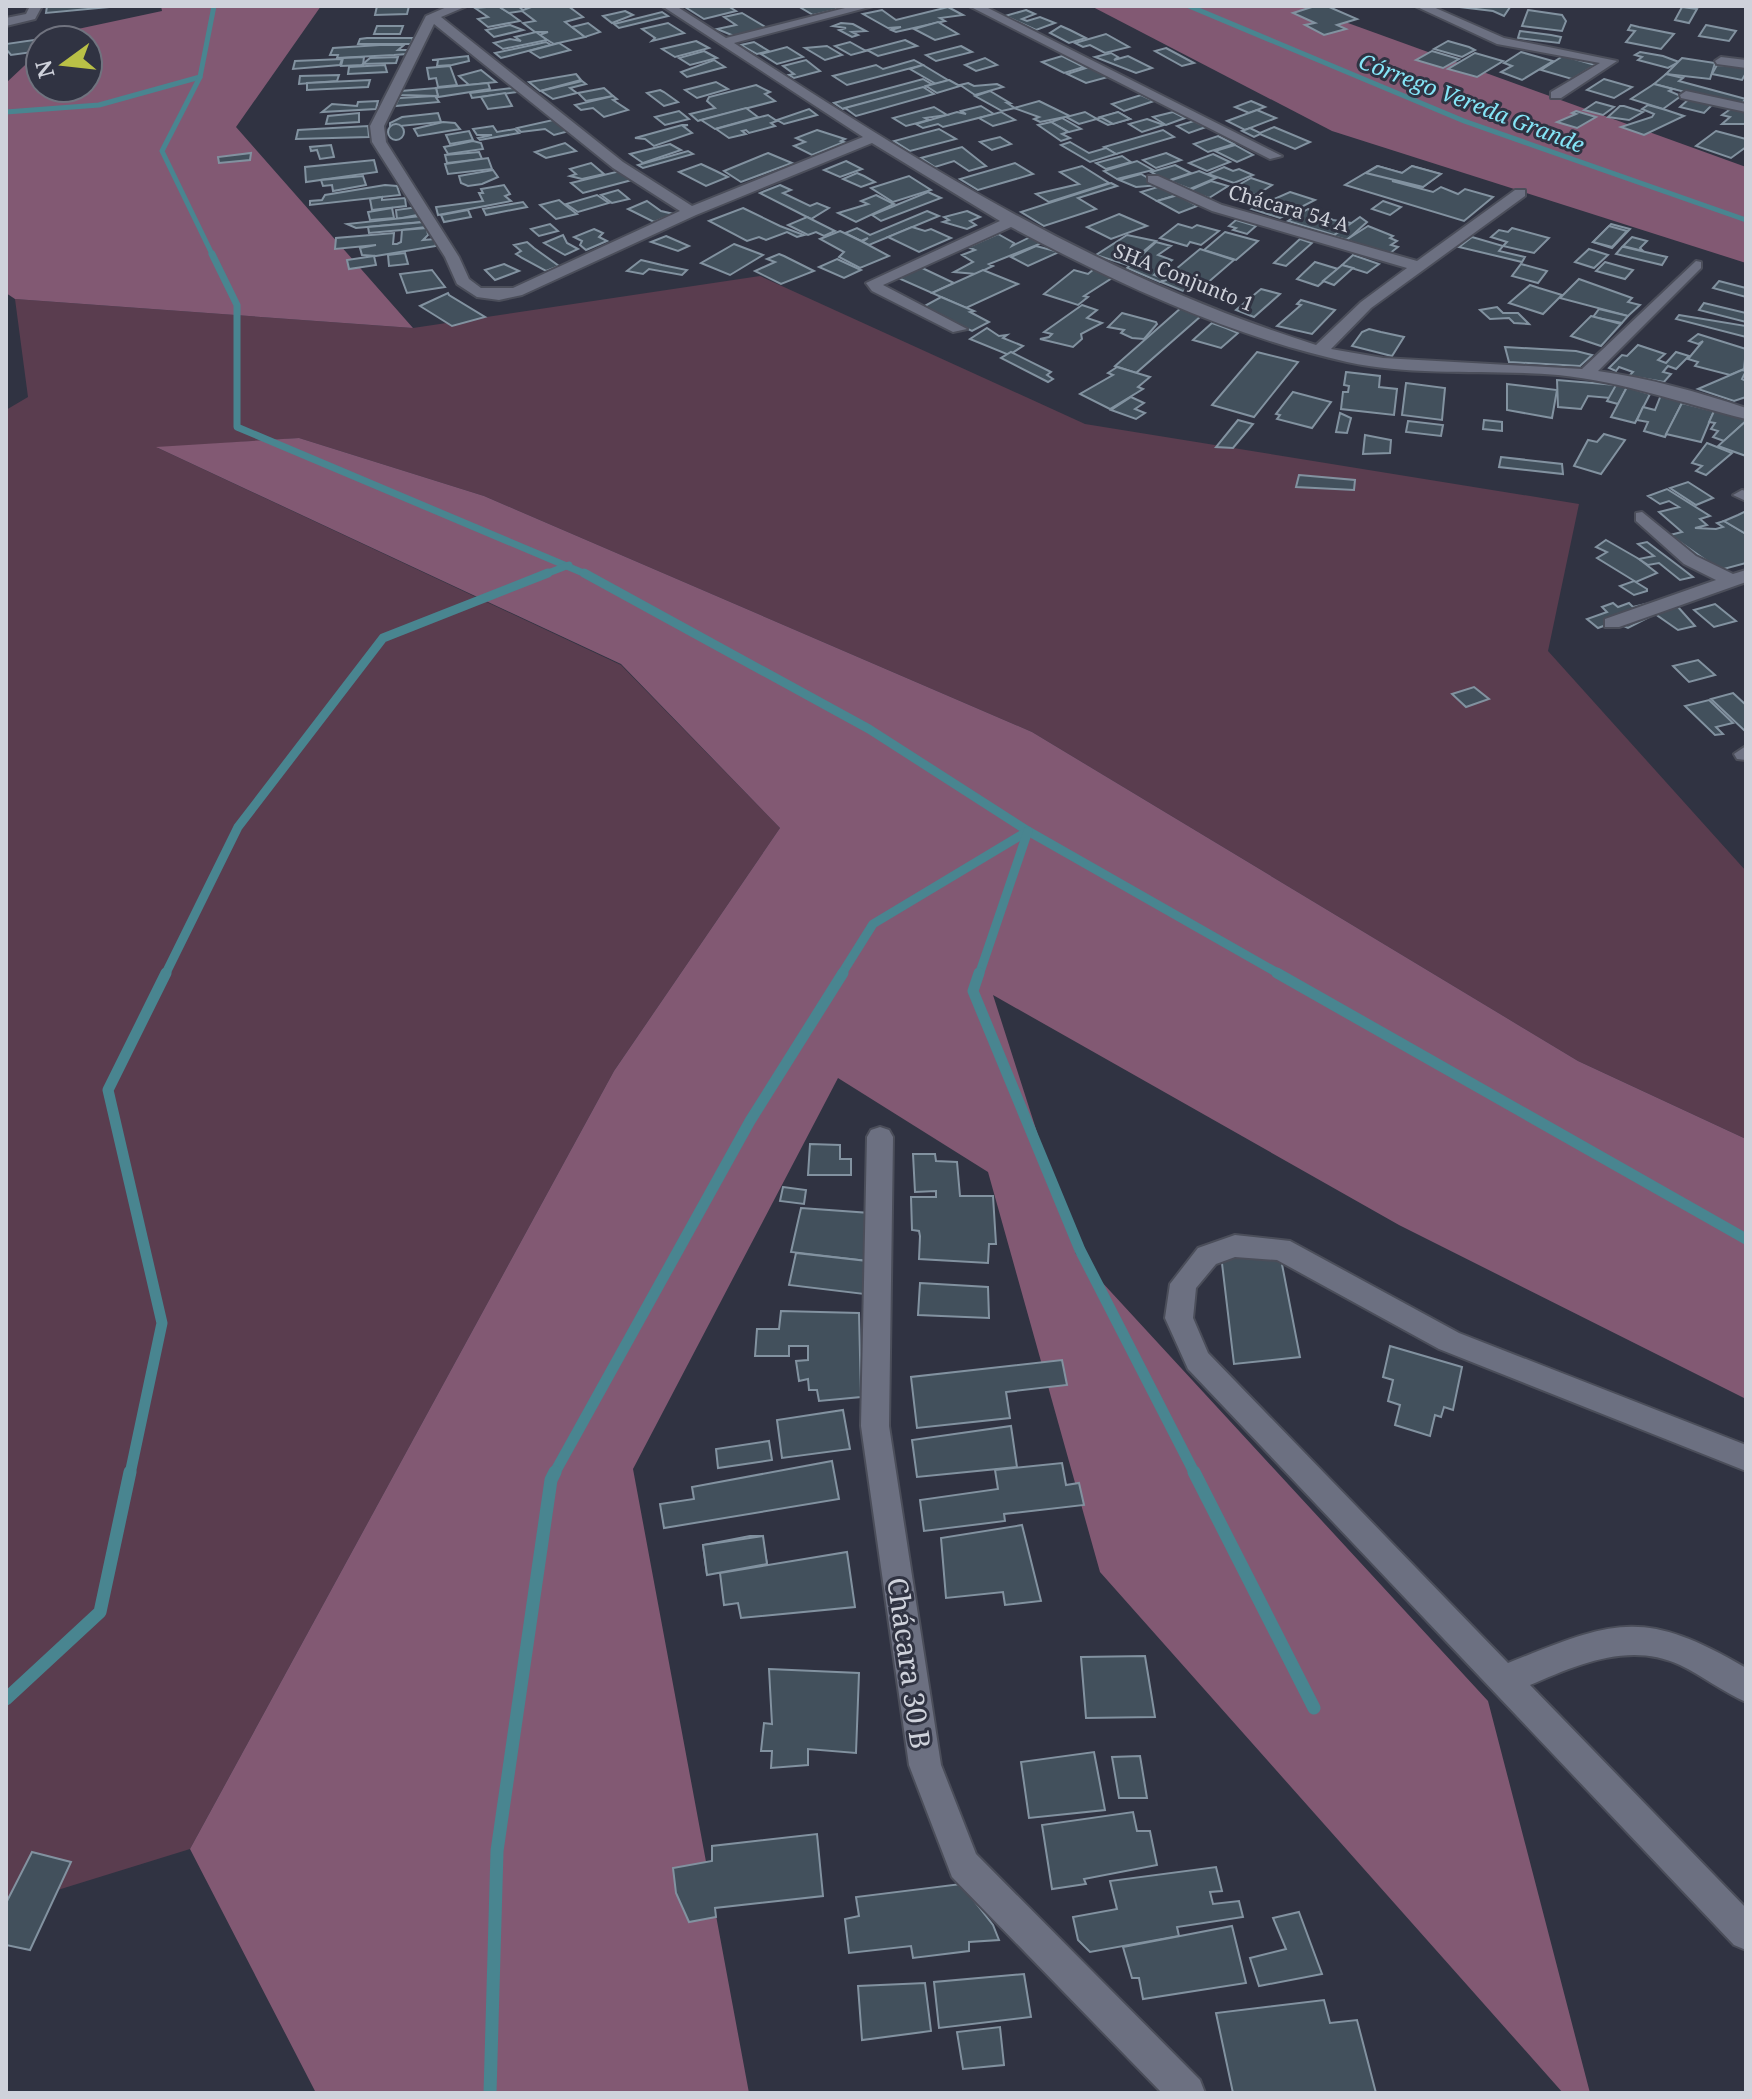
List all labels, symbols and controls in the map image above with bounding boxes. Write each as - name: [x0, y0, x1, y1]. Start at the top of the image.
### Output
- north arrow: [24, 24, 104, 104]
- water label: Córrego Vereda Grande: [1355, 45, 1589, 159]
- text: N: [27, 57, 60, 82]
- street label: Chácara 54 A: [1225, 178, 1353, 238]
- street label: SHA Conjunto 1: [1110, 237, 1258, 317]
- street label: Chácara 30 B: [879, 1575, 941, 1751]

